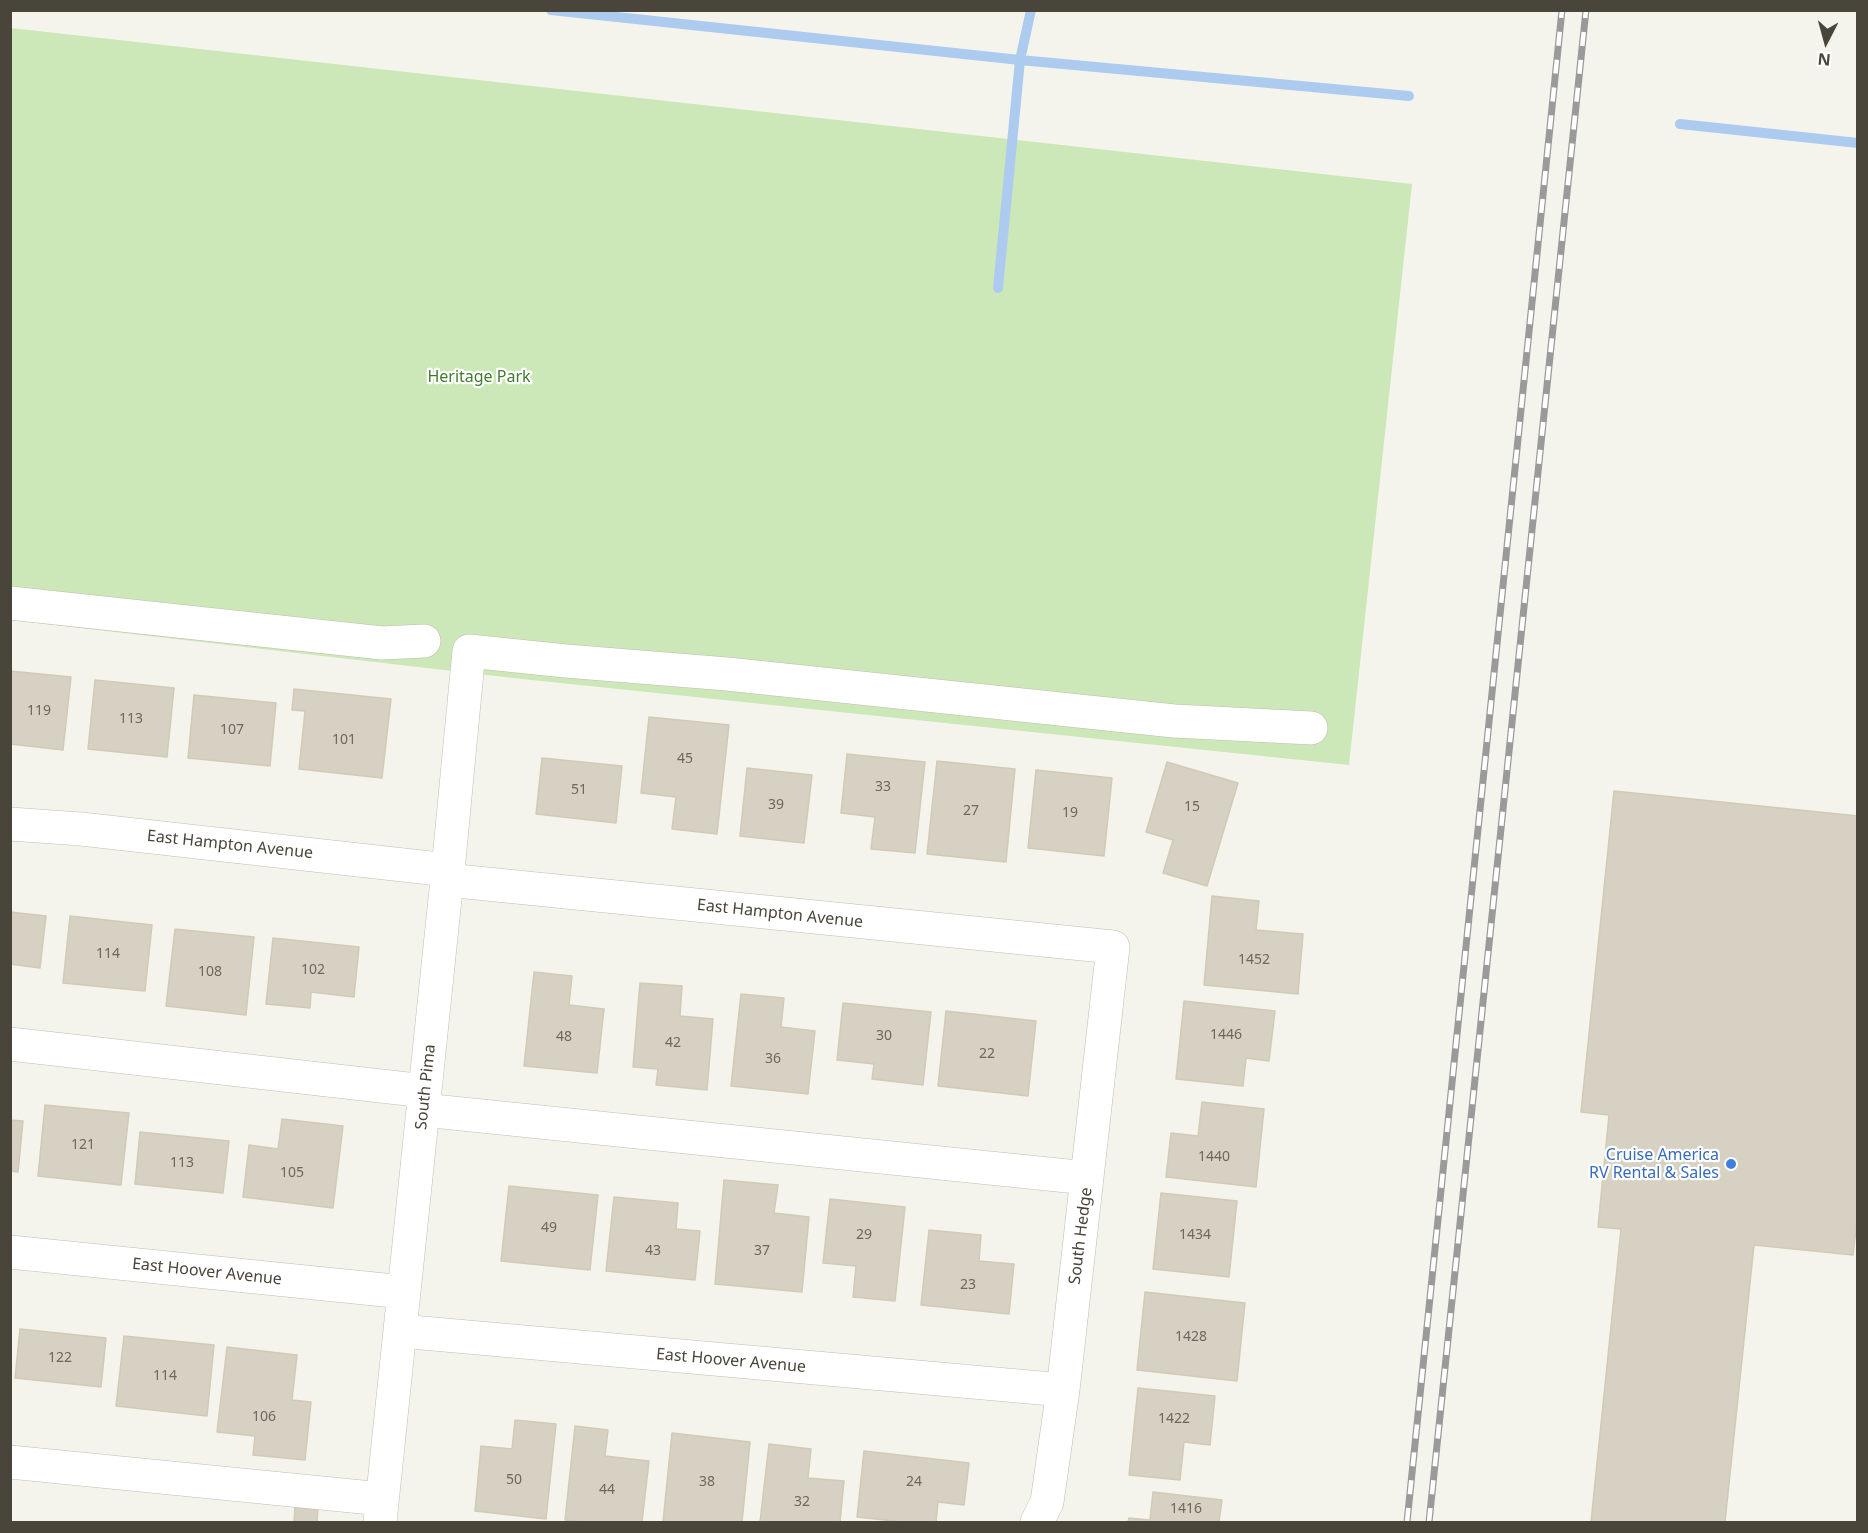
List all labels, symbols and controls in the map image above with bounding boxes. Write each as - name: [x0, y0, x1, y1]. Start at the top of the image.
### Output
- north arrow: [1796, 12, 1856, 72]
- text: N: [1817, 48, 1832, 72]
- park label: Heritage Park: [427, 367, 531, 387]
- house number: 119: [27, 703, 51, 719]
- house number: 113: [119, 711, 143, 727]
- house number: 107: [220, 722, 244, 738]
- house number: 101: [332, 732, 356, 748]
- house number: 45: [677, 751, 693, 767]
- house number: 33: [875, 779, 891, 795]
- house number: 51: [571, 782, 587, 798]
- house number: 39: [768, 797, 784, 813]
- house number: 15: [1184, 799, 1200, 815]
- house number: 27: [963, 803, 979, 819]
- house number: 19: [1062, 805, 1078, 821]
- street label: East Hampton Avenue: [146, 827, 314, 863]
- street label: East Hampton Avenue: [696, 896, 864, 932]
- house number: 114: [96, 946, 120, 962]
- house number: 1452: [1238, 952, 1270, 968]
- house number: 102: [301, 962, 325, 978]
- house number: 108: [198, 964, 222, 980]
- house number: 1446: [1210, 1027, 1242, 1043]
- house number: 30: [876, 1028, 892, 1044]
- house number: 48: [556, 1029, 572, 1045]
- house number: 42: [665, 1035, 681, 1051]
- street label: South Pima: [412, 1043, 440, 1131]
- house number: 22: [979, 1046, 995, 1062]
- house number: 36: [765, 1051, 781, 1067]
- house number: 121: [71, 1137, 95, 1153]
- place label: Cruise America RV Rental & Sales: [1589, 1145, 1719, 1183]
- house number: 1440: [1198, 1149, 1230, 1165]
- house number: 113: [170, 1155, 194, 1171]
- marker: Cruise America RV Rental & Sales: [1724, 1157, 1738, 1171]
- house number: 105: [280, 1165, 304, 1181]
- street label: South Hedge: [1066, 1186, 1096, 1286]
- house number: 49: [541, 1220, 557, 1236]
- house number: 29: [856, 1227, 872, 1243]
- house number: 1434: [1179, 1227, 1211, 1243]
- house number: 43: [645, 1243, 661, 1259]
- house number: 37: [754, 1243, 770, 1259]
- street label: East Hoover Avenue: [131, 1255, 283, 1289]
- house number: 23: [960, 1277, 976, 1293]
- house number: 1428: [1175, 1329, 1207, 1345]
- street label: East Hoover Avenue: [655, 1345, 807, 1377]
- house number: 122: [48, 1350, 72, 1366]
- house number: 114: [153, 1368, 177, 1384]
- house number: 106: [252, 1409, 276, 1425]
- house number: 1422: [1158, 1411, 1190, 1427]
- house number: 50: [506, 1472, 522, 1488]
- house number: 38: [699, 1474, 715, 1490]
- house number: 24: [906, 1474, 922, 1490]
- house number: 44: [599, 1482, 615, 1498]
- house number: 32: [794, 1494, 810, 1510]
- house number: 1416: [1170, 1501, 1202, 1517]

